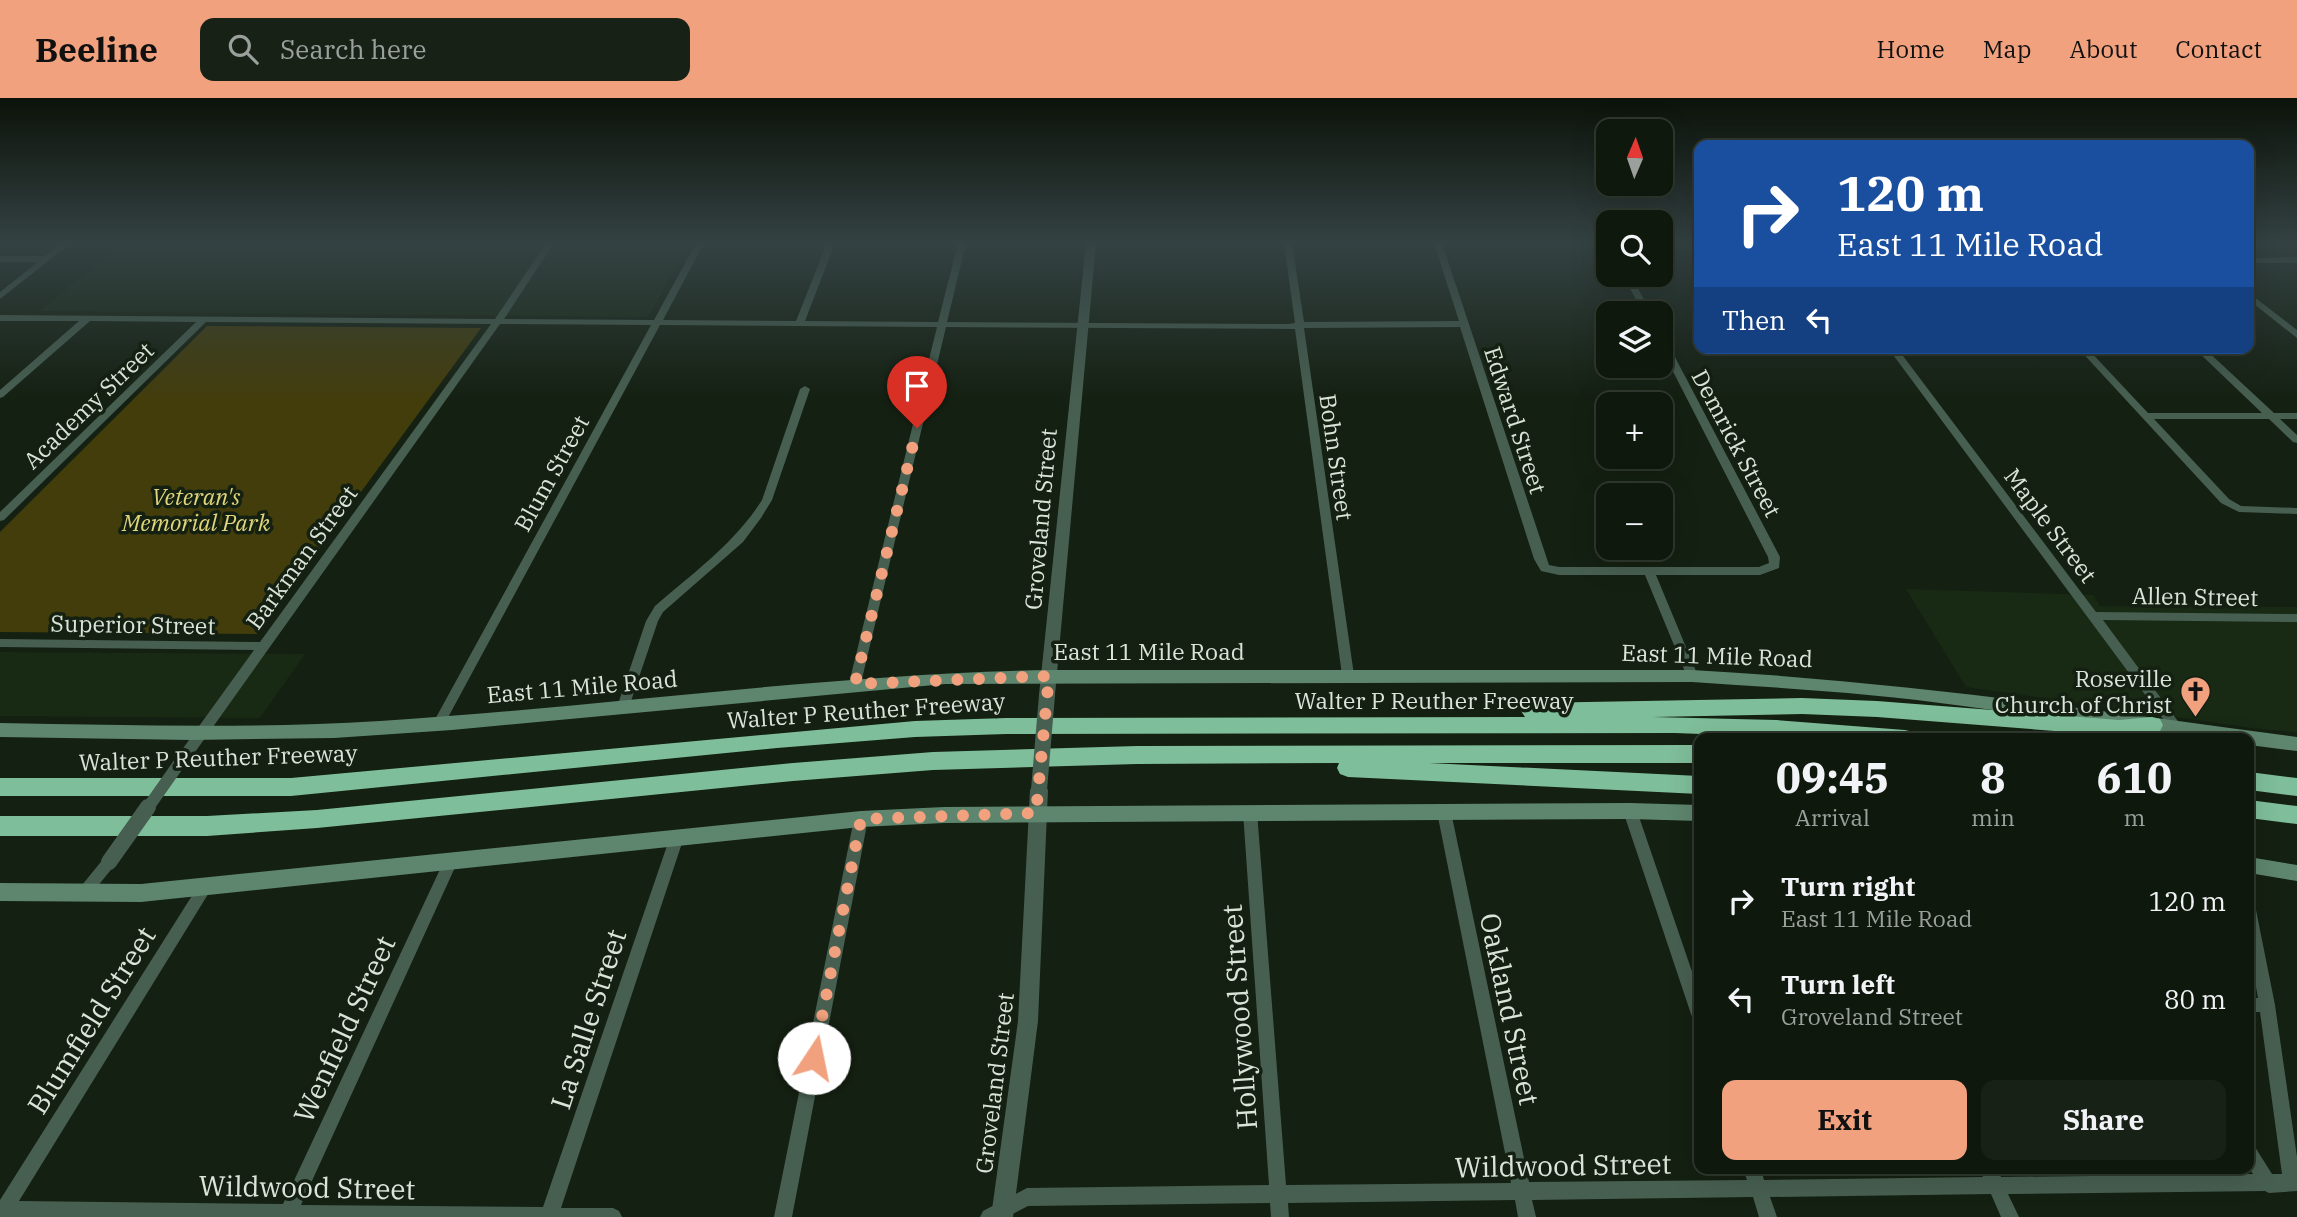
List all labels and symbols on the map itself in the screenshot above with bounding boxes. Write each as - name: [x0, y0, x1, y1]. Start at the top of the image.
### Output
- north arrow: [1596, 119, 1673, 196]
- street label: Academy Street: [16, 335, 160, 475]
- street label: Edward Street: [1478, 343, 1554, 497]
- pin: [887, 356, 947, 428]
- street label: Demrick Street: [1685, 364, 1789, 522]
- street label: Bohn Street: [1313, 392, 1361, 522]
- street label: Blum Street: [507, 410, 595, 536]
- street label: Groveland Street: [1017, 427, 1063, 611]
- street label: Maple Street: [1998, 462, 2104, 588]
- street label: Barkman Street: [239, 479, 363, 635]
- park label: Veteran's Memorial Park: [121, 481, 271, 537]
- street label: Allen Street: [2132, 580, 2258, 612]
- street label: Superior Street: [50, 608, 216, 640]
- street label: East 11 Mile Road: [1053, 636, 1245, 666]
- street label: East 11 Mile Road: [1621, 637, 1813, 673]
- street label: East 11 Mile Road: [485, 663, 679, 709]
- place label: Roseville Church of Christ: [1995, 663, 2172, 719]
- church icon: Roseville Church of Christ: [2178, 674, 2212, 718]
- street label: Walter P Reuther Freeway: [726, 685, 1007, 735]
- street label: Walter P Reuther Freeway: [1295, 685, 1574, 715]
- street label: Walter P Reuther Freeway: [78, 737, 359, 777]
- street label: Hollywood Street: [1213, 903, 1265, 1131]
- street label: Oakland Street: [1472, 910, 1548, 1109]
- street label: Blumfield Street: [18, 919, 164, 1121]
- street label: La Salle Street: [541, 924, 635, 1114]
- street label: Wenfield Street: [285, 930, 404, 1128]
- street label: Groveland Street: [968, 991, 1020, 1175]
- position arrow: [777, 1021, 851, 1095]
- street label: Wildwood Street: [1454, 1145, 1672, 1185]
- street label: Wildwood Street: [198, 1167, 416, 1207]

